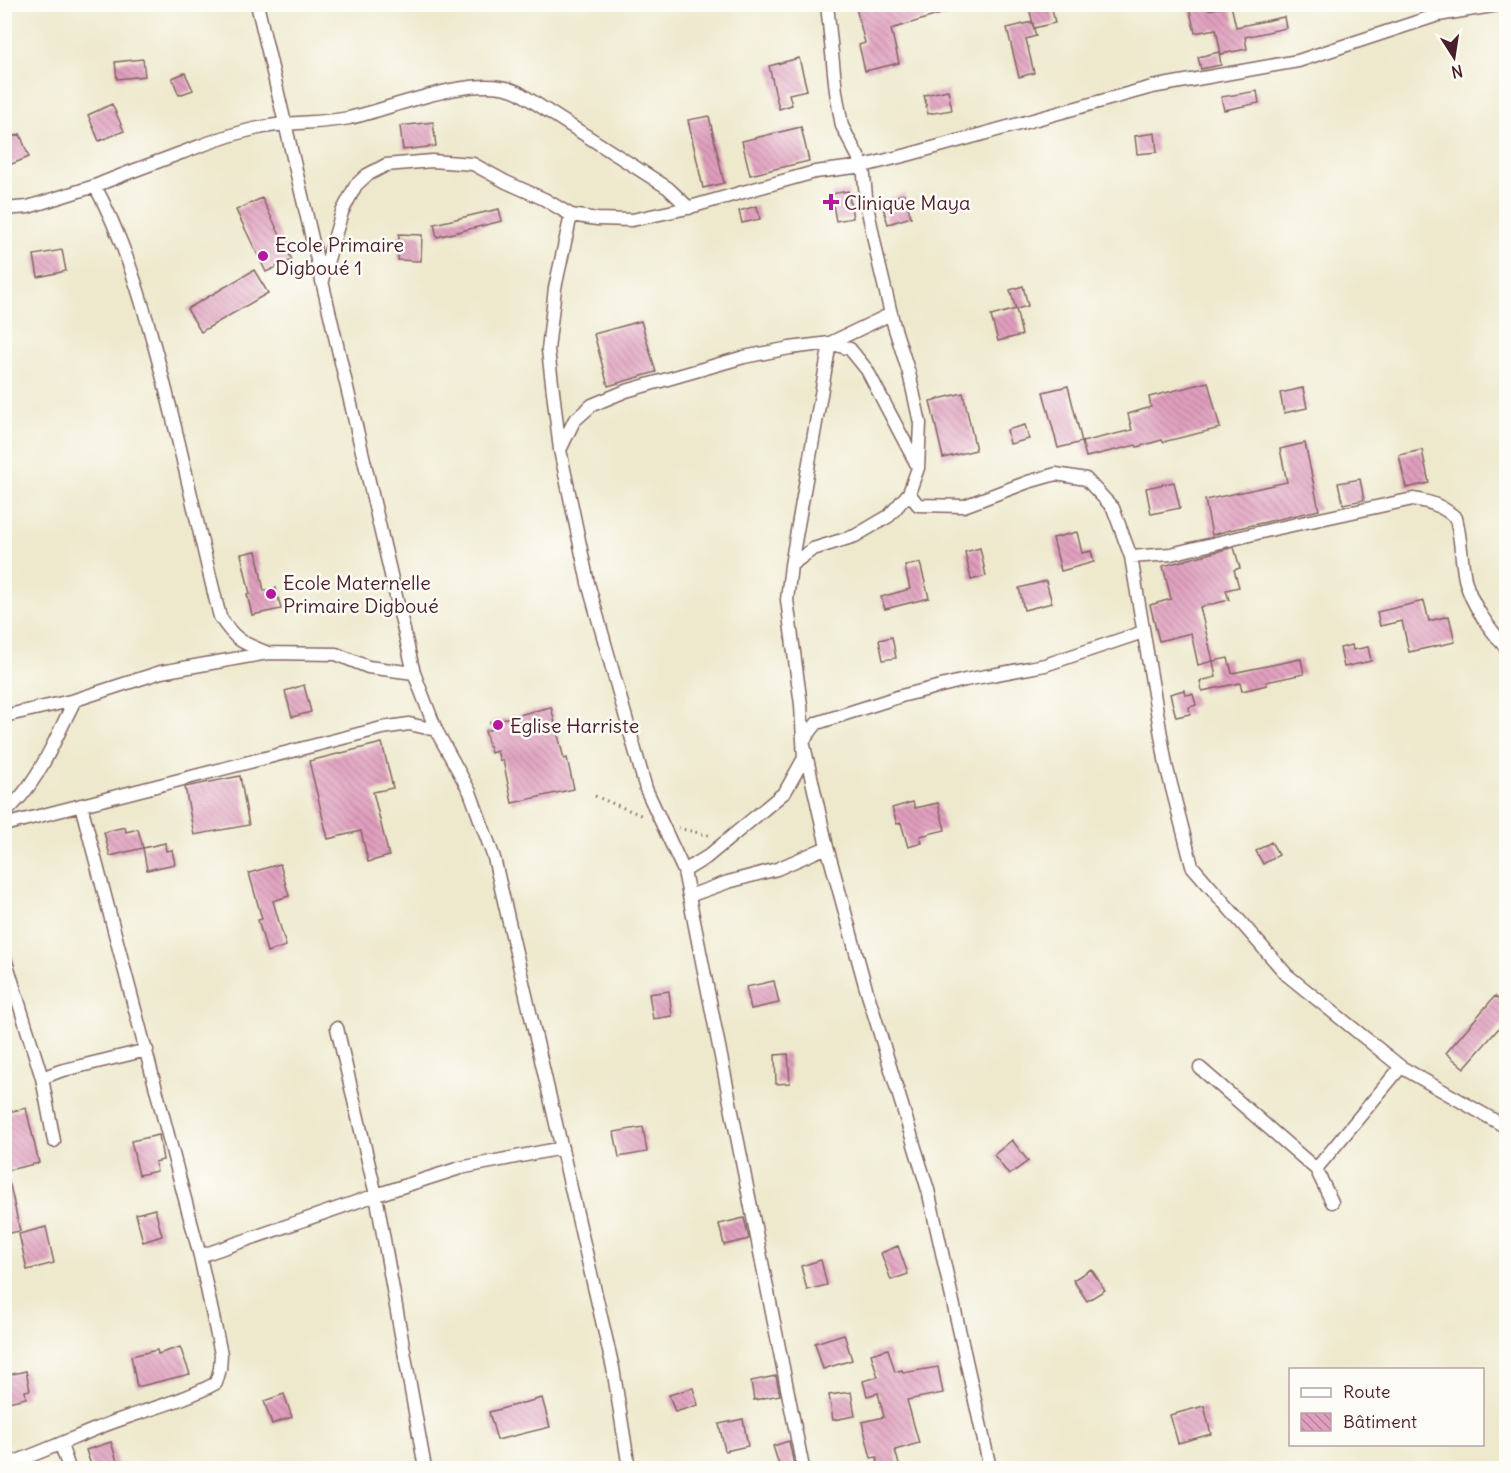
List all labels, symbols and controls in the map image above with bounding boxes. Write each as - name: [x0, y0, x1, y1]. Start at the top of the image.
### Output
- north arrow: [1424, 27, 1484, 87]
- text: N: [1450, 61, 1465, 83]
- place label: Clinique Maya: [844, 190, 971, 215]
- marker: Clinique Maya: [822, 193, 840, 211]
- place label: Ecole Primaire Digboué 1: [275, 232, 404, 280]
- marker: Ecole Primaire Digboué 1: [256, 249, 270, 263]
- place label: Ecole Maternelle Primaire Digboué: [283, 570, 439, 618]
- marker: Ecole Maternelle Primaire Digboué: [264, 587, 278, 601]
- place label: Eglise Harriste: [510, 713, 639, 738]
- marker: Eglise Harriste: [491, 718, 505, 732]
- legend: [1289, 1368, 1484, 1446]
- text: Route: [1343, 1380, 1391, 1403]
- text: Bâtiment: [1343, 1410, 1417, 1433]

